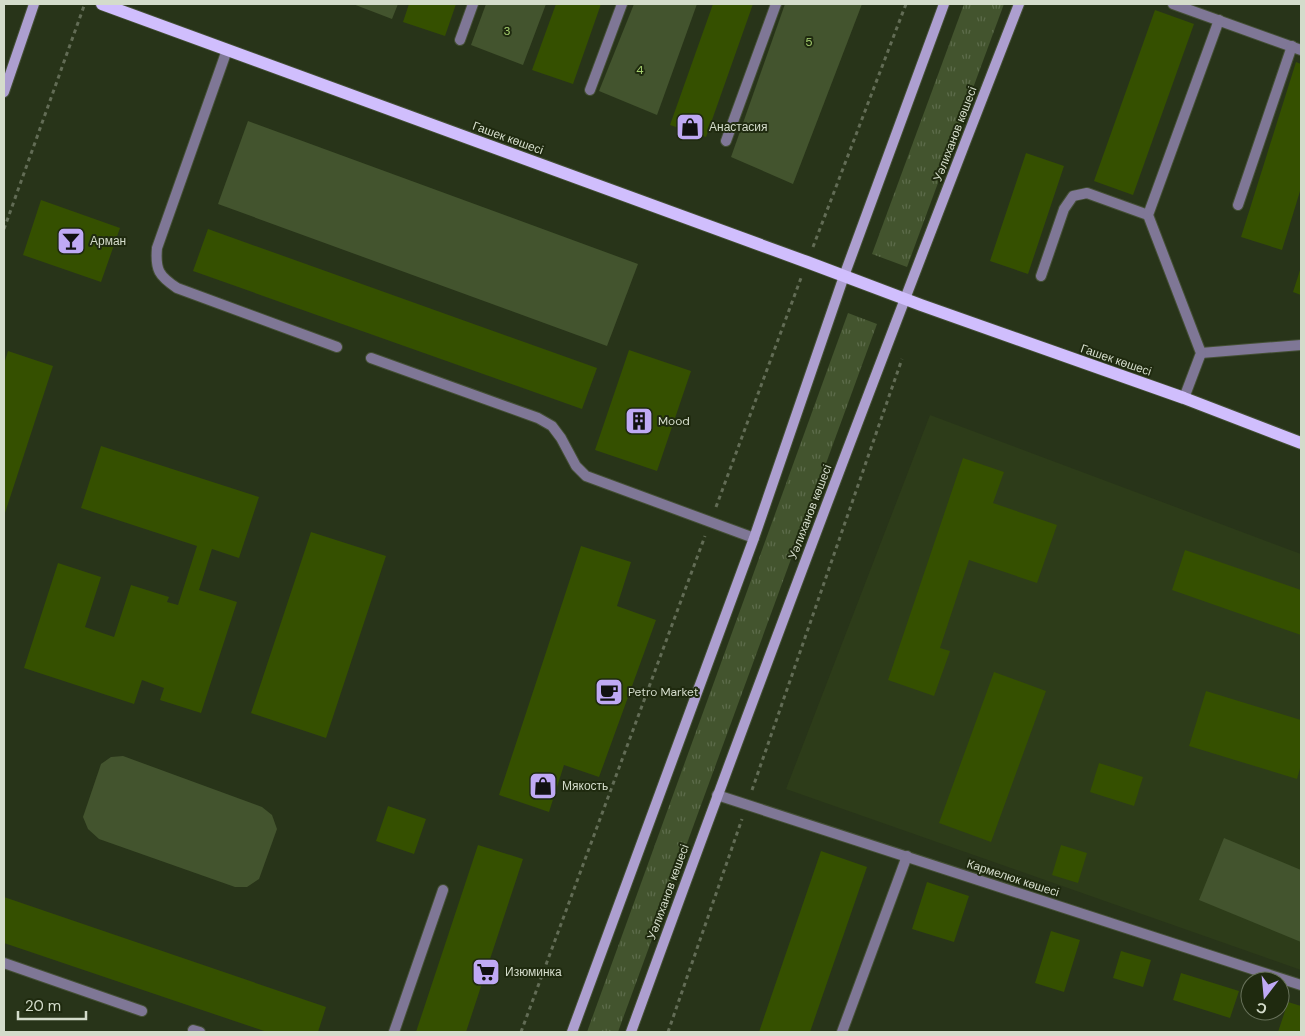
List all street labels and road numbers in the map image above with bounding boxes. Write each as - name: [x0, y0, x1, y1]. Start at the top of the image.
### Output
- street label: Уәлиханов көшесі: [930, 84, 980, 184]
- street label: Гашек көшесі: [470, 118, 546, 158]
- street label: Гашек көшесі: [1078, 340, 1154, 380]
- street label: Уәлиханов көшесі: [785, 462, 835, 562]
- street label: Уәлиханов көшесі: [643, 842, 693, 942]
- street label: Кармелюк көшесі: [965, 856, 1061, 900]

